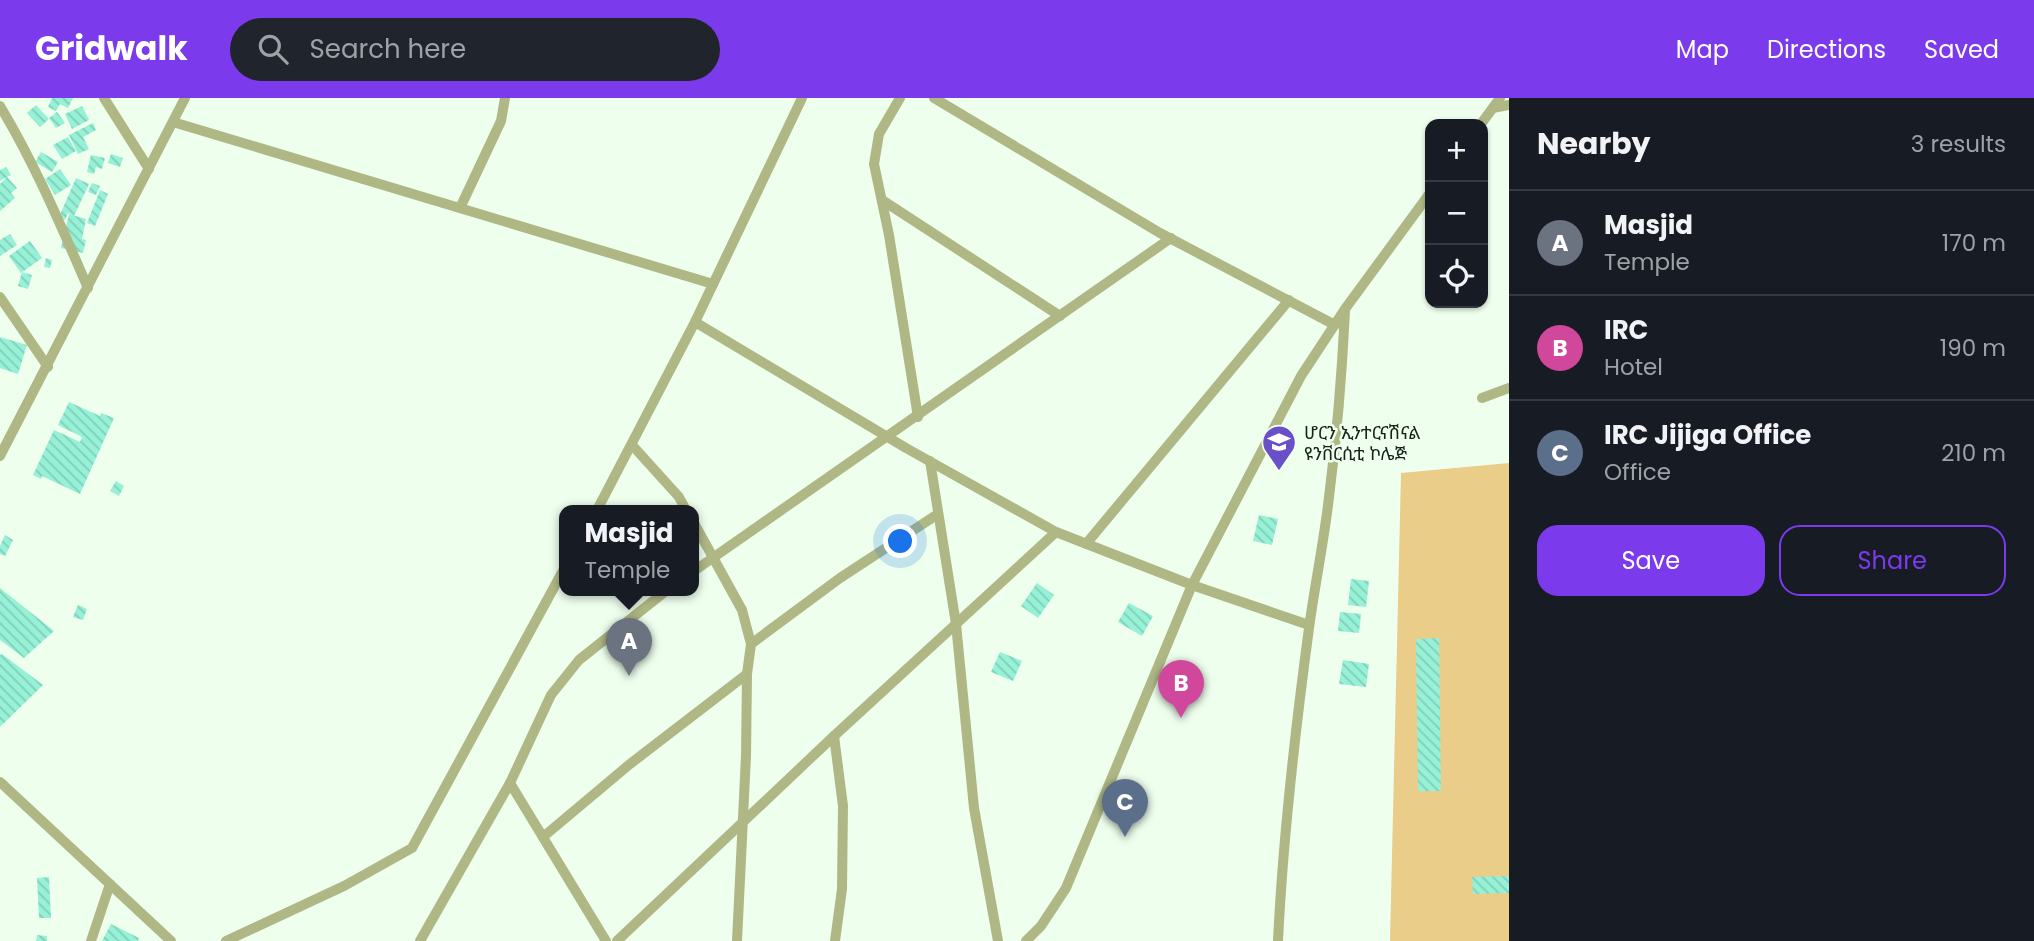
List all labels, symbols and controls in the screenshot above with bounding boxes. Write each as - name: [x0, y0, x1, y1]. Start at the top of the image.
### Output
- search box: [230, 18, 720, 81]
- text: Gridwalk: [35, 25, 188, 72]
- icon: search: [254, 30, 292, 68]
- text: Search here: [310, 31, 466, 67]
- text: Map: [1676, 33, 1729, 66]
- text: Directions: [1767, 33, 1886, 66]
- text: Saved: [1924, 33, 1999, 66]
- map controls: [1425, 119, 1488, 308]
- button: +: [1425, 119, 1488, 182]
- text: Nearby: [1537, 122, 1651, 165]
- text: 3 results: [1911, 128, 2006, 160]
- button: −: [1425, 182, 1488, 245]
- text: Masjid: [1604, 207, 1693, 243]
- text: A: [1552, 227, 1568, 259]
- text: 170 m: [1942, 227, 2006, 259]
- button: locate: [1425, 245, 1488, 308]
- text: Temple: [1604, 246, 1690, 278]
- text: IRC: [1604, 312, 1648, 348]
- text: B: [1552, 332, 1568, 364]
- text: 190 m: [1940, 332, 2006, 364]
- text: Hotel: [1604, 351, 1663, 383]
- text: IRC Jijiga Office: [1604, 417, 1811, 453]
- place label: ሆርን ኢንተርናሽናል ዩንቨርሲቲ ኮሌጅ: [1304, 420, 1420, 466]
- school or university icon: ሆርን ኢንተርናሽናል ዩንቨርሲቲ ኮሌጅ: [1260, 423, 1298, 472]
- text: C: [1551, 437, 1569, 469]
- text: 210 m: [1941, 437, 2006, 469]
- text: Office: [1604, 456, 1671, 488]
- popup: [559, 505, 699, 596]
- text: Masjid: [585, 515, 674, 551]
- your location: [883, 524, 917, 558]
- button: Save: [1537, 525, 1765, 596]
- button: Share: [1779, 525, 2006, 596]
- text: Temple: [585, 554, 670, 586]
- pin: A: [606, 618, 652, 676]
- pin: B: [1158, 660, 1204, 718]
- pin: C: [1102, 779, 1148, 837]

